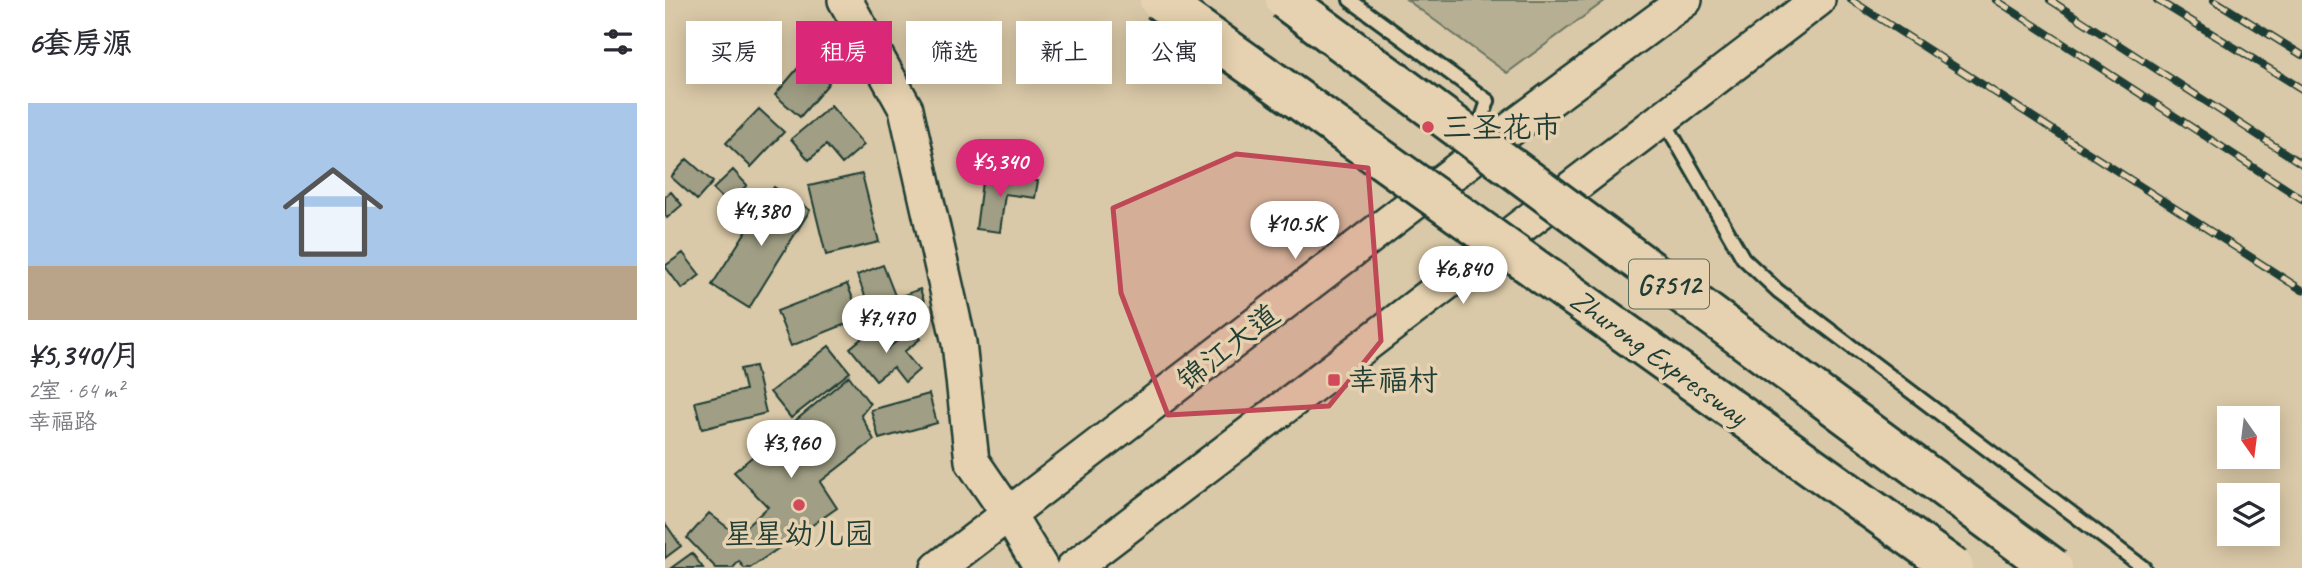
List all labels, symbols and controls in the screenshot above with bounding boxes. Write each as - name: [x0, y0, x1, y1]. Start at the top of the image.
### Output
- chip: 买房: [686, 21, 782, 84]
- chip: 租房: [796, 21, 892, 84]
- chip: 筛选: [906, 21, 1002, 84]
- chip: 新上: [1016, 21, 1112, 84]
- chip: 公寓: [1126, 21, 1222, 84]
- icon: filters: [599, 23, 637, 61]
- text: 6套房源: [28, 24, 132, 62]
- place label: 三圣花市: [1442, 108, 1562, 146]
- marker: 三圣花市: [1420, 119, 1436, 135]
- pin: ¥5,340: [943, 140, 1057, 199]
- text: ¥5,340: [972, 147, 1028, 176]
- icon: home: [270, 149, 396, 275]
- pin: ¥4,380: [704, 188, 818, 248]
- text: ¥4,380: [733, 196, 789, 225]
- pin: ¥10.5K: [1238, 202, 1352, 261]
- text: ¥10.5K: [1266, 209, 1324, 238]
- pin: ¥6,840: [1406, 246, 1520, 306]
- text: ¥6,840: [1435, 254, 1491, 283]
- road number: G7512: [1629, 260, 1709, 308]
- street label: Zhurong Expressway: [1563, 280, 1756, 435]
- street label: 锦江大道: [1169, 295, 1287, 399]
- pin: ¥7,470: [829, 296, 943, 355]
- text: ¥7,470: [858, 303, 914, 332]
- text: ¥5,340/月: [28, 336, 141, 374]
- place label: 幸福村: [1348, 361, 1438, 399]
- marker: 幸福村: [1326, 372, 1342, 388]
- text: 2室 · 64 m²: [28, 376, 123, 405]
- north arrow: [2217, 406, 2280, 469]
- map controls: [2217, 406, 2280, 546]
- text: 幸福路: [28, 407, 97, 436]
- pin: ¥3,960: [734, 420, 848, 480]
- text: ¥3,960: [763, 428, 819, 457]
- button: layers: [2217, 483, 2280, 546]
- marker: 星星幼儿园: [791, 497, 807, 513]
- place label: 星星幼儿园: [724, 515, 874, 553]

